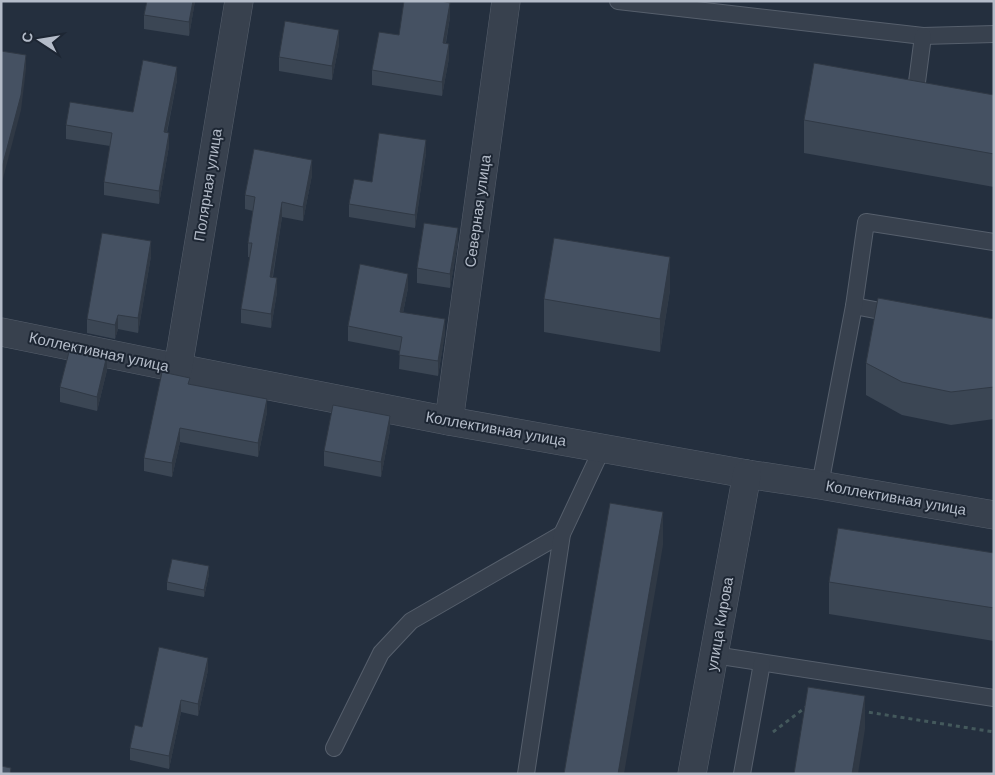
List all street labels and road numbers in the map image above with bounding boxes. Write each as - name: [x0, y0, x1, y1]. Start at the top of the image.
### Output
- street label: Полярная улица: [189, 127, 227, 243]
- street label: Северная улица: [460, 153, 496, 269]
- street label: Коллективная улица: [27, 327, 171, 377]
- street label: Коллективная улица: [424, 407, 569, 451]
- street label: Коллективная улица: [824, 476, 969, 520]
- street label: улица Кирова: [702, 575, 738, 673]

